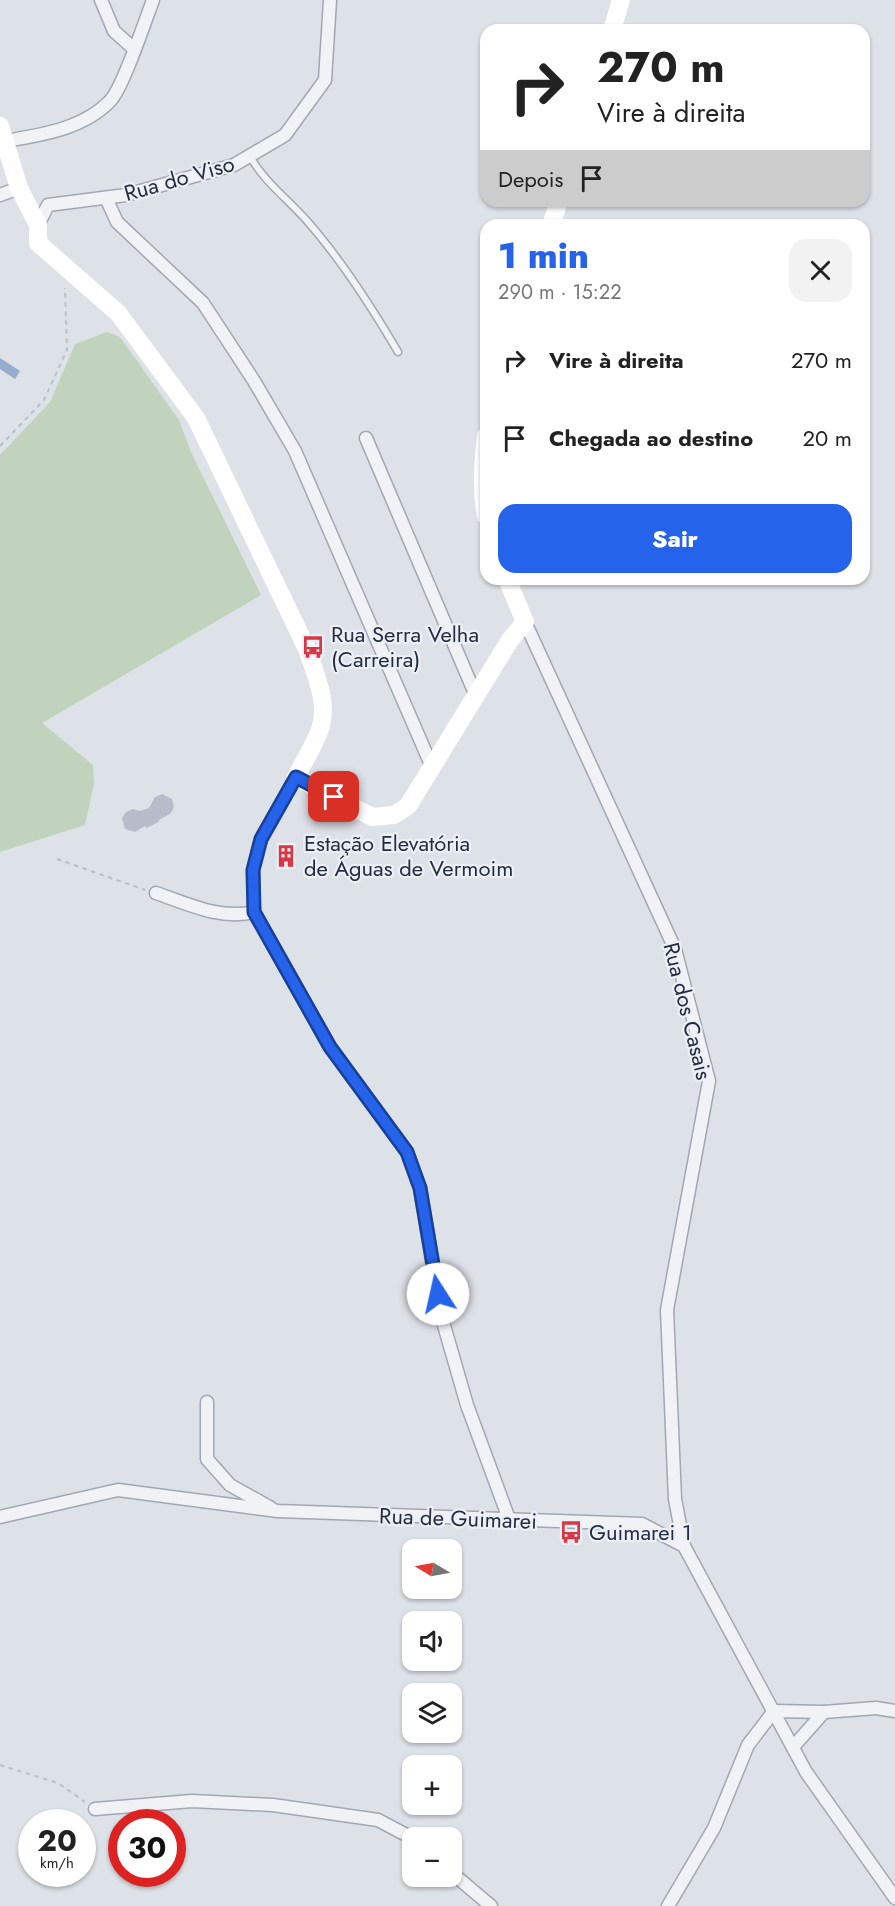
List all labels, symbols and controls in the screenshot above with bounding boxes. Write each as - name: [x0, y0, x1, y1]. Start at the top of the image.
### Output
- text: 270 m: [597, 37, 725, 98]
- icon: right: [498, 48, 576, 126]
- text: Vire à direita: [597, 93, 746, 132]
- street label: Rua do Viso: [120, 147, 238, 209]
- icon: arrive: [575, 162, 608, 195]
- text: Depois: [498, 163, 563, 195]
- text: 1 min: [498, 229, 589, 281]
- button: close: [789, 239, 852, 302]
- text: 290 m · 15:22: [498, 278, 622, 307]
- icon: right: [498, 344, 531, 377]
- text: Vire à direita: [549, 344, 684, 376]
- text: 270 m: [791, 344, 852, 376]
- icon: arrive: [498, 422, 531, 455]
- text: Chegada ao destino: [549, 422, 753, 454]
- text: 20 m: [803, 422, 852, 454]
- button: Sair: [498, 504, 852, 573]
- place label: Rua Serra Velha (Carreira): [331, 618, 479, 675]
- bus stop icon: Rua Serra Velha (Carreira): [300, 634, 326, 660]
- pin: [308, 771, 359, 822]
- icon: arrive: [317, 780, 350, 813]
- place label: Estação Elevatória de Águas de Vermoim: [304, 827, 513, 884]
- building icon: Estação Elevatória de Águas de Vermoim: [273, 843, 299, 869]
- street label: Rua dos Casais: [655, 939, 721, 1083]
- position arrow: [406, 1262, 470, 1326]
- street label: Rua de Guimarei: [379, 1499, 537, 1537]
- place label: Guimarei 1: [589, 1516, 692, 1548]
- bus stop icon: Guimarei 1: [558, 1519, 584, 1545]
- north arrow: [402, 1539, 462, 1599]
- map controls: [402, 1539, 462, 1887]
- button: sound: [402, 1611, 462, 1671]
- button: layers: [402, 1683, 462, 1743]
- button: +: [402, 1755, 462, 1815]
- speed limit sign: 30: [108, 1809, 186, 1887]
- text: 20: [37, 1819, 77, 1862]
- button: −: [402, 1827, 462, 1887]
- text: km/h: [40, 1852, 74, 1874]

